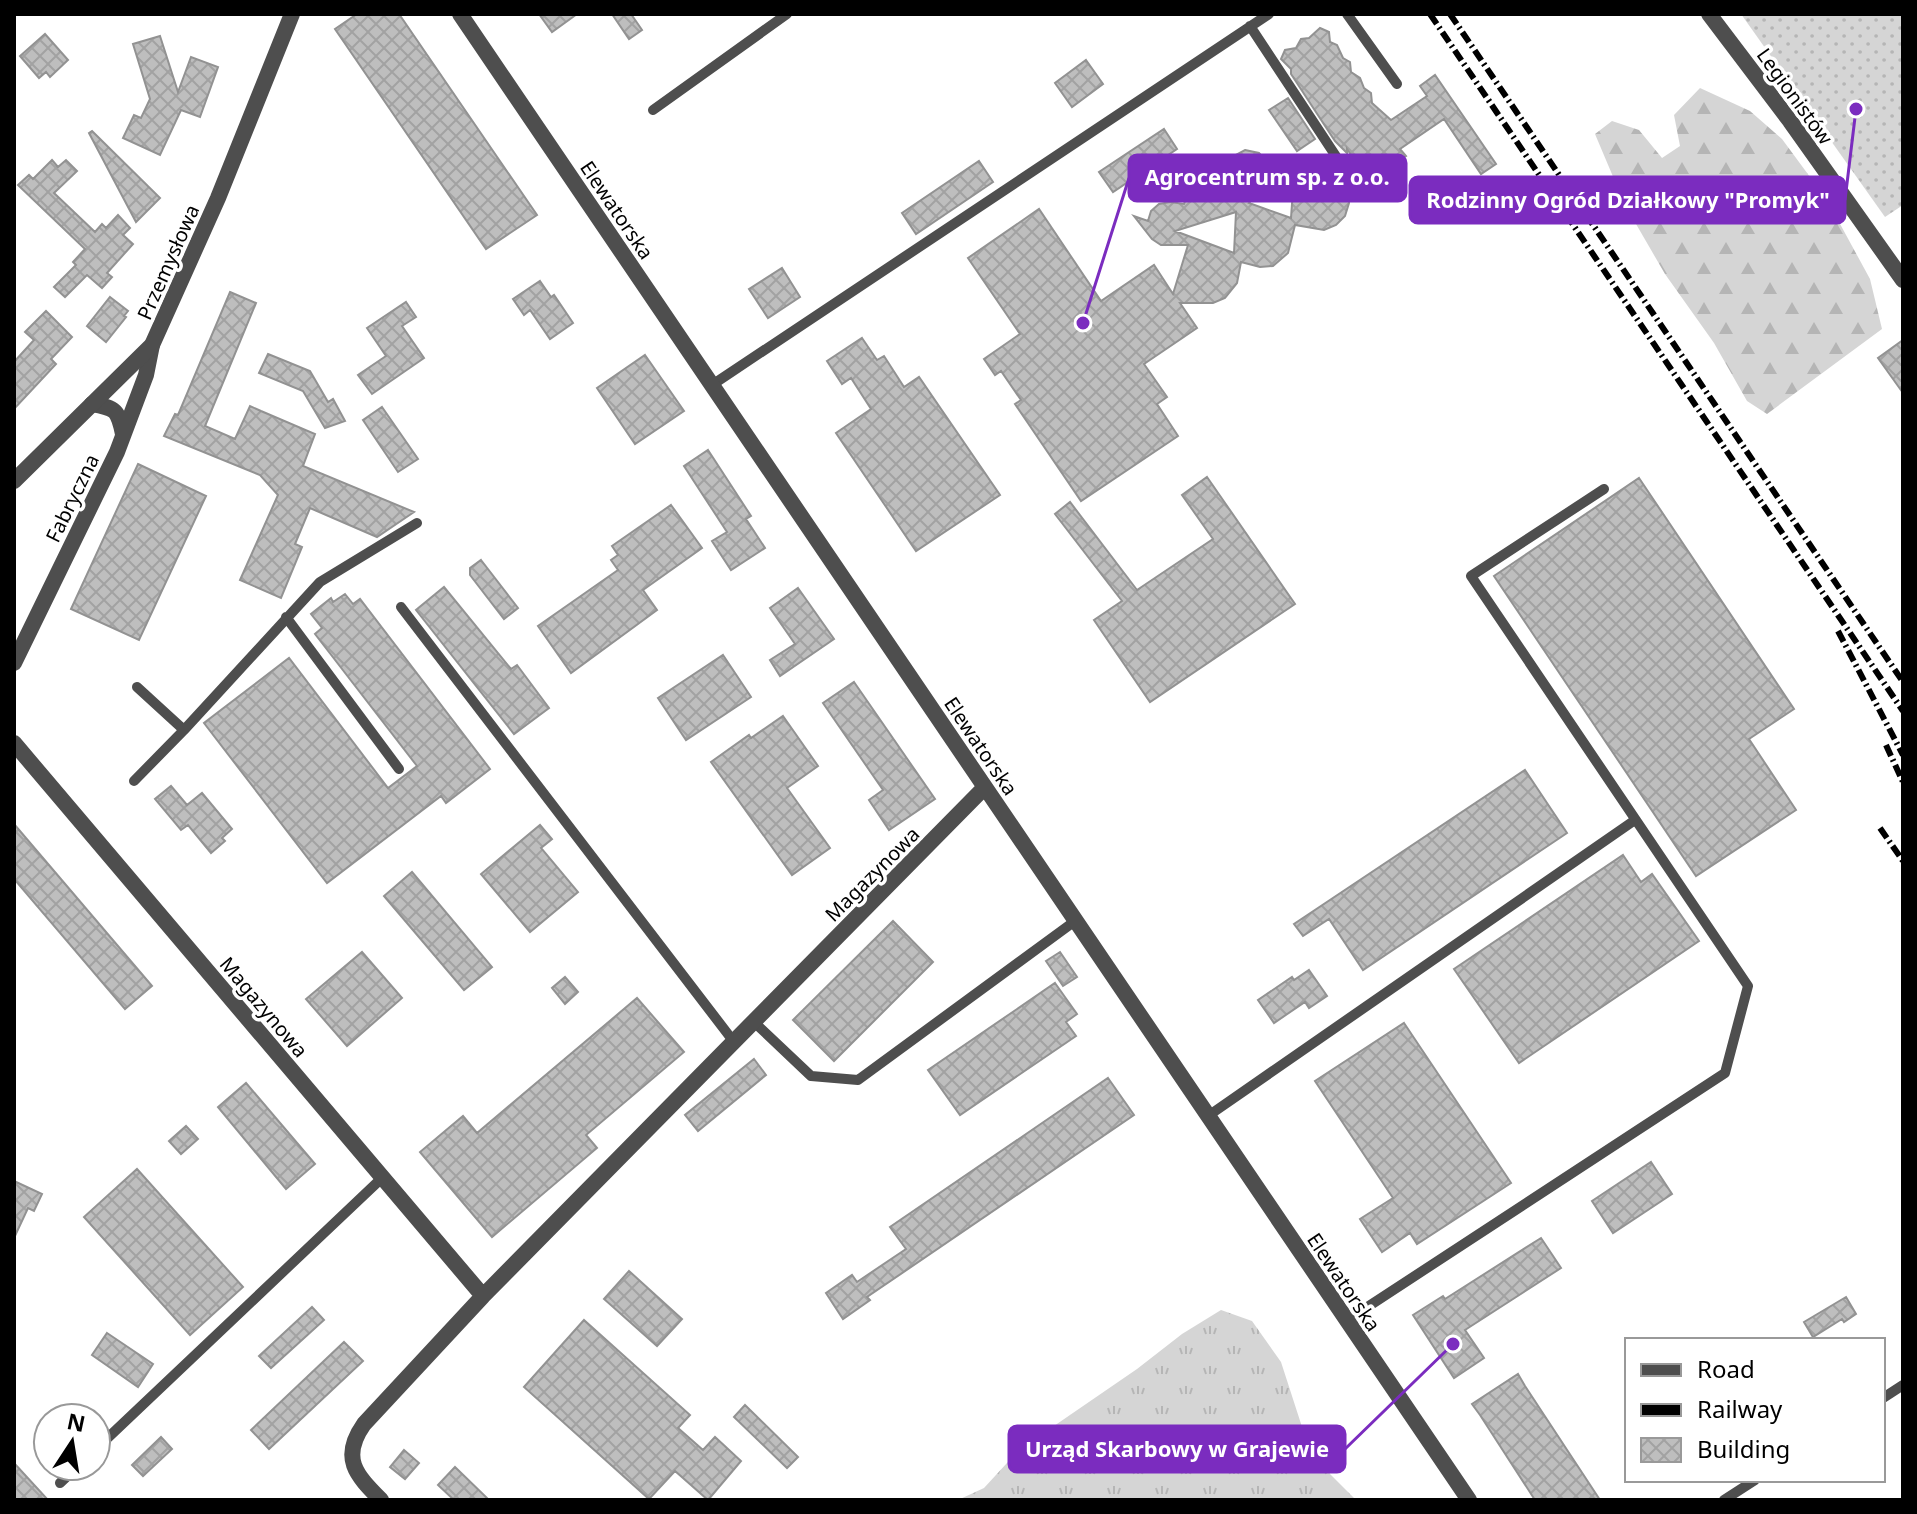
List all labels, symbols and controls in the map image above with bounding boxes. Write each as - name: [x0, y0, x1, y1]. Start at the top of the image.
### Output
- street label: Legionistów: [1751, 42, 1839, 150]
- callout: Agrocentrum sp. z o.o.: [1129, 155, 1406, 201]
- street label: Elewatorska: [574, 156, 660, 264]
- text: Agrocentrum sp. z o.o.: [1144, 161, 1390, 191]
- callout: Rodzinny Ogród Działkowy "Promyk": [1410, 177, 1845, 223]
- text: Rodzinny Ogród Działkowy "Promyk": [1426, 184, 1830, 214]
- street label: Przemysłowa: [131, 200, 205, 324]
- street label: Fabryczna: [39, 449, 105, 547]
- street label: Elewatorska: [938, 692, 1024, 800]
- street label: Magazynowa: [819, 821, 925, 927]
- street label: Magazynowa: [214, 951, 314, 1063]
- street label: Elewatorska: [1301, 1228, 1387, 1336]
- legend: [1625, 1338, 1885, 1482]
- text: Road: [1697, 1352, 1755, 1385]
- text: Railway: [1697, 1392, 1783, 1425]
- north arrow: [32, 1402, 112, 1482]
- text: N: [64, 1405, 88, 1438]
- callout: Urząd Skarbowy w Grajewie: [1009, 1426, 1345, 1472]
- text: Building: [1697, 1432, 1790, 1465]
- text: Urząd Skarbowy w Grajewie: [1025, 1433, 1329, 1463]

